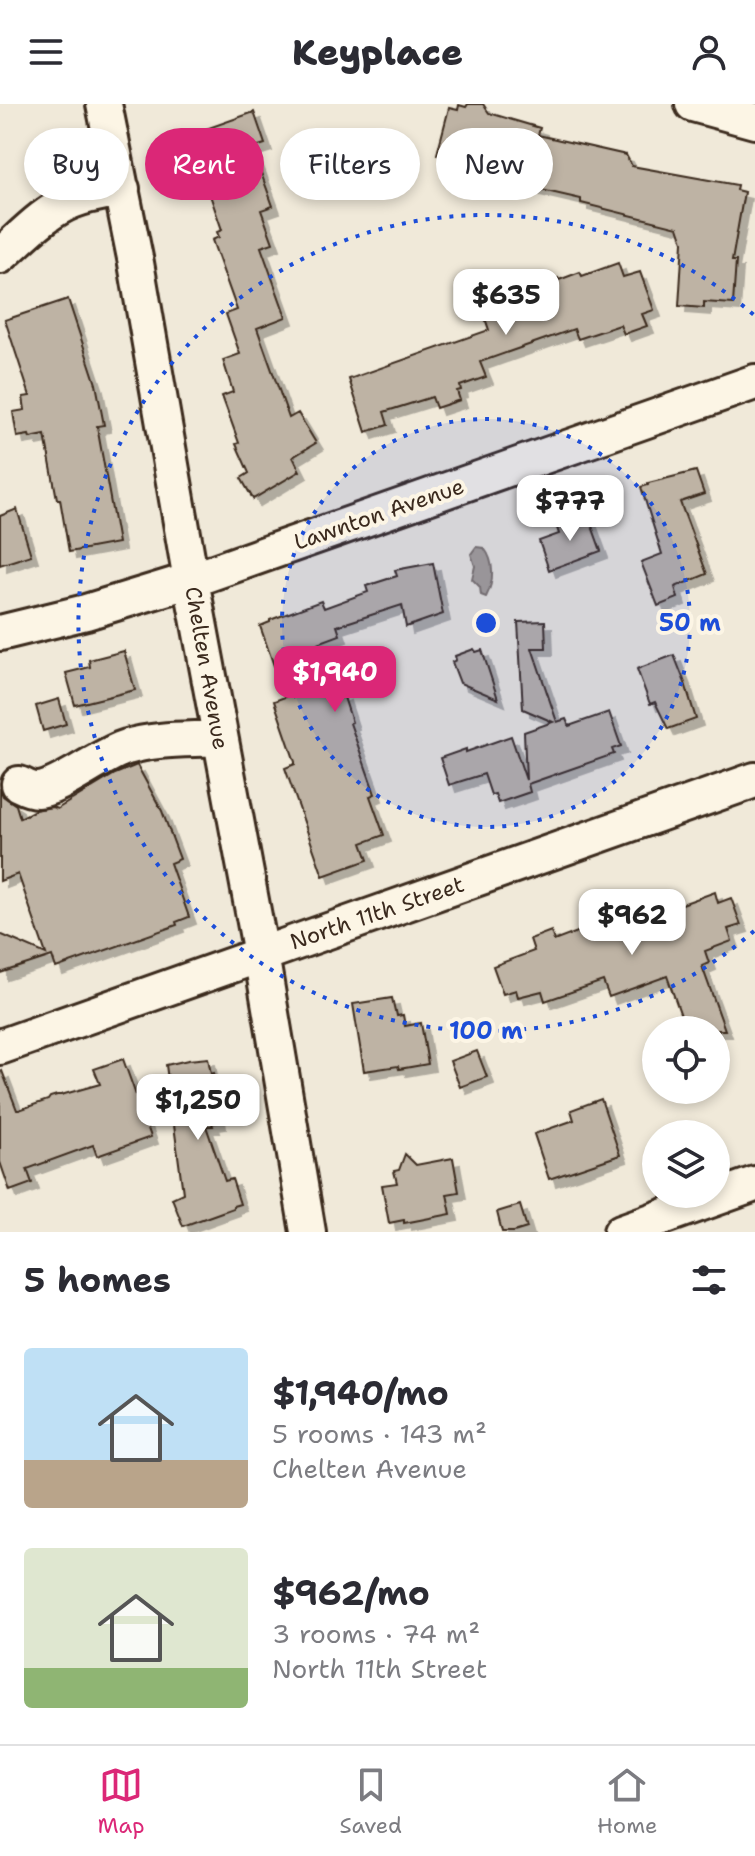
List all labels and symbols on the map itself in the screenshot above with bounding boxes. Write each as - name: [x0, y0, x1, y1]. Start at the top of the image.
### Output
- pin: $635: [459, 269, 553, 337]
- street label: Lawnton Avenue: [290, 471, 468, 557]
- pin: $777: [523, 475, 617, 543]
- street label: Chelten Avenue: [178, 584, 236, 752]
- text: 50 m: [659, 607, 721, 639]
- centre of rings: [472, 609, 500, 637]
- pin: $1,940: [270, 646, 400, 714]
- street label: North 11th Street: [286, 870, 468, 956]
- pin: $962: [585, 889, 679, 957]
- text: 100 m: [449, 1015, 523, 1047]
- pin: $1,250: [133, 1074, 263, 1142]

